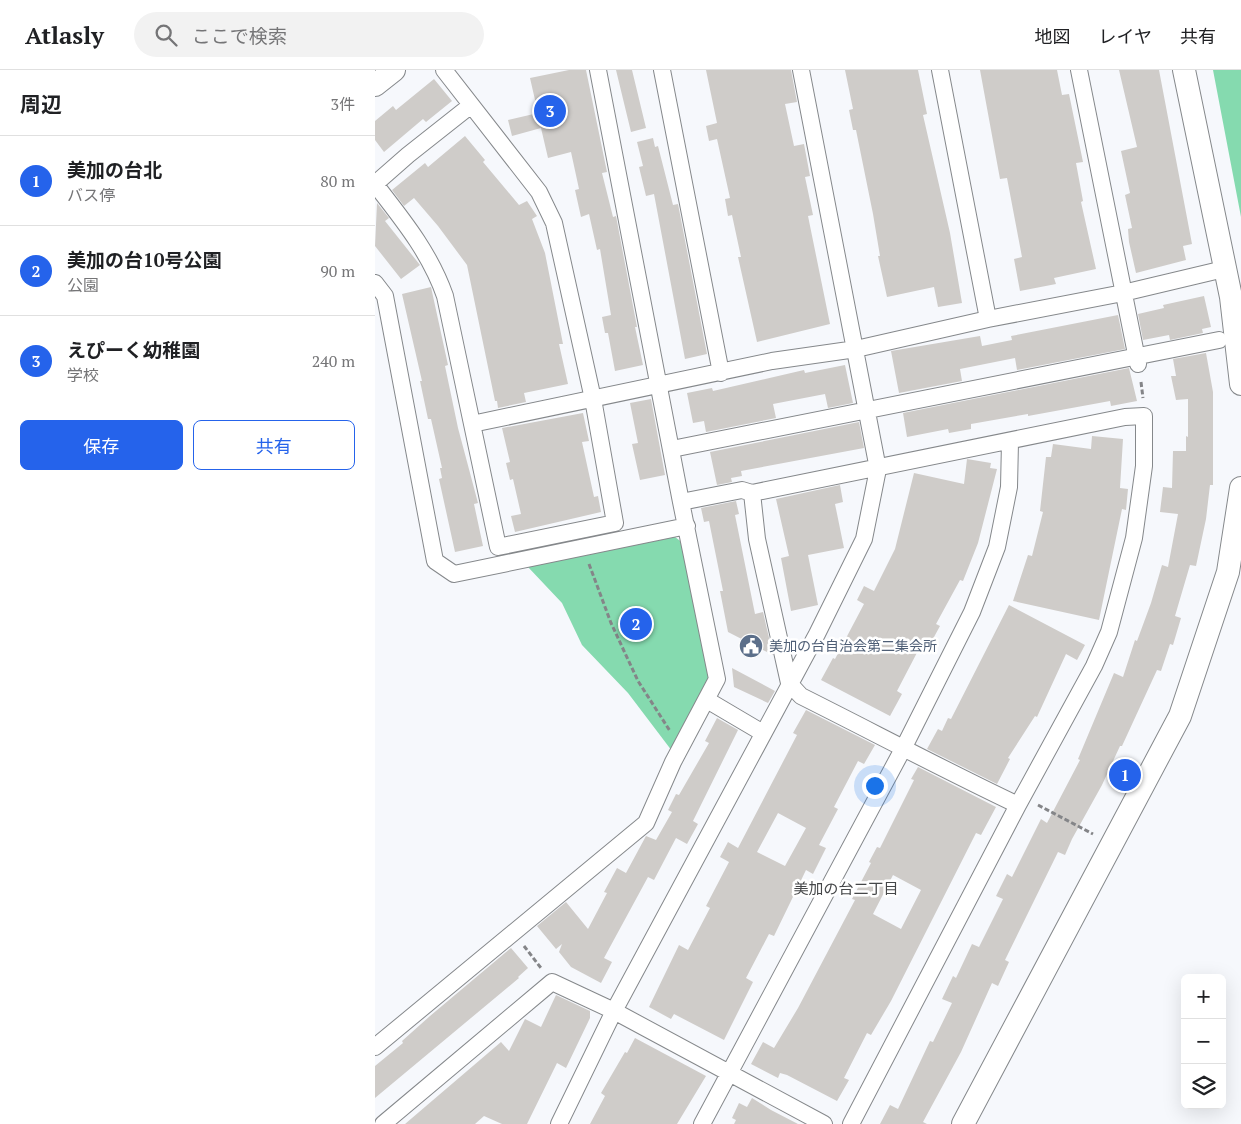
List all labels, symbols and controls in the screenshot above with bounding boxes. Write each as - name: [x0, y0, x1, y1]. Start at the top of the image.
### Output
- search box: [134, 12, 484, 57]
- text: Atlasly: [25, 19, 104, 51]
- icon: search: [152, 21, 180, 49]
- text: ここで検索: [192, 23, 287, 48]
- text: 地図: [1035, 24, 1071, 48]
- text: レイヤ: [1099, 24, 1152, 48]
- text: 共有: [1180, 24, 1216, 48]
- text: 周辺: [20, 90, 62, 118]
- pin: 3: [534, 92, 566, 130]
- text: 3件: [330, 93, 355, 115]
- text: 美加の台北: [67, 157, 162, 182]
- text: 1: [31, 170, 41, 192]
- text: 80 m: [320, 170, 355, 192]
- text: バス停: [67, 184, 115, 206]
- text: 美加の台10号公園: [67, 247, 221, 272]
- text: 2: [31, 260, 41, 282]
- text: 90 m: [320, 260, 355, 282]
- text: 公園: [67, 274, 99, 296]
- text: えぴーく幼稚園: [67, 337, 200, 362]
- text: 3: [31, 350, 41, 372]
- text: 240 m: [312, 350, 355, 372]
- text: 学校: [67, 364, 99, 386]
- button: 保存: [20, 420, 183, 470]
- button: 共有: [193, 420, 355, 470]
- pin: 2: [620, 605, 652, 643]
- public building icon: 美加の台自治会第二集会所: [738, 633, 764, 659]
- place label: 美加の台自治会第二集会所: [769, 636, 937, 655]
- pin: 1: [1109, 756, 1141, 794]
- your location: [862, 773, 888, 799]
- district label: 美加の台二丁目: [793, 878, 899, 898]
- map controls: [1181, 974, 1226, 1109]
- button: +: [1181, 974, 1226, 1019]
- button: −: [1181, 1019, 1226, 1064]
- button: layers: [1181, 1064, 1226, 1109]

